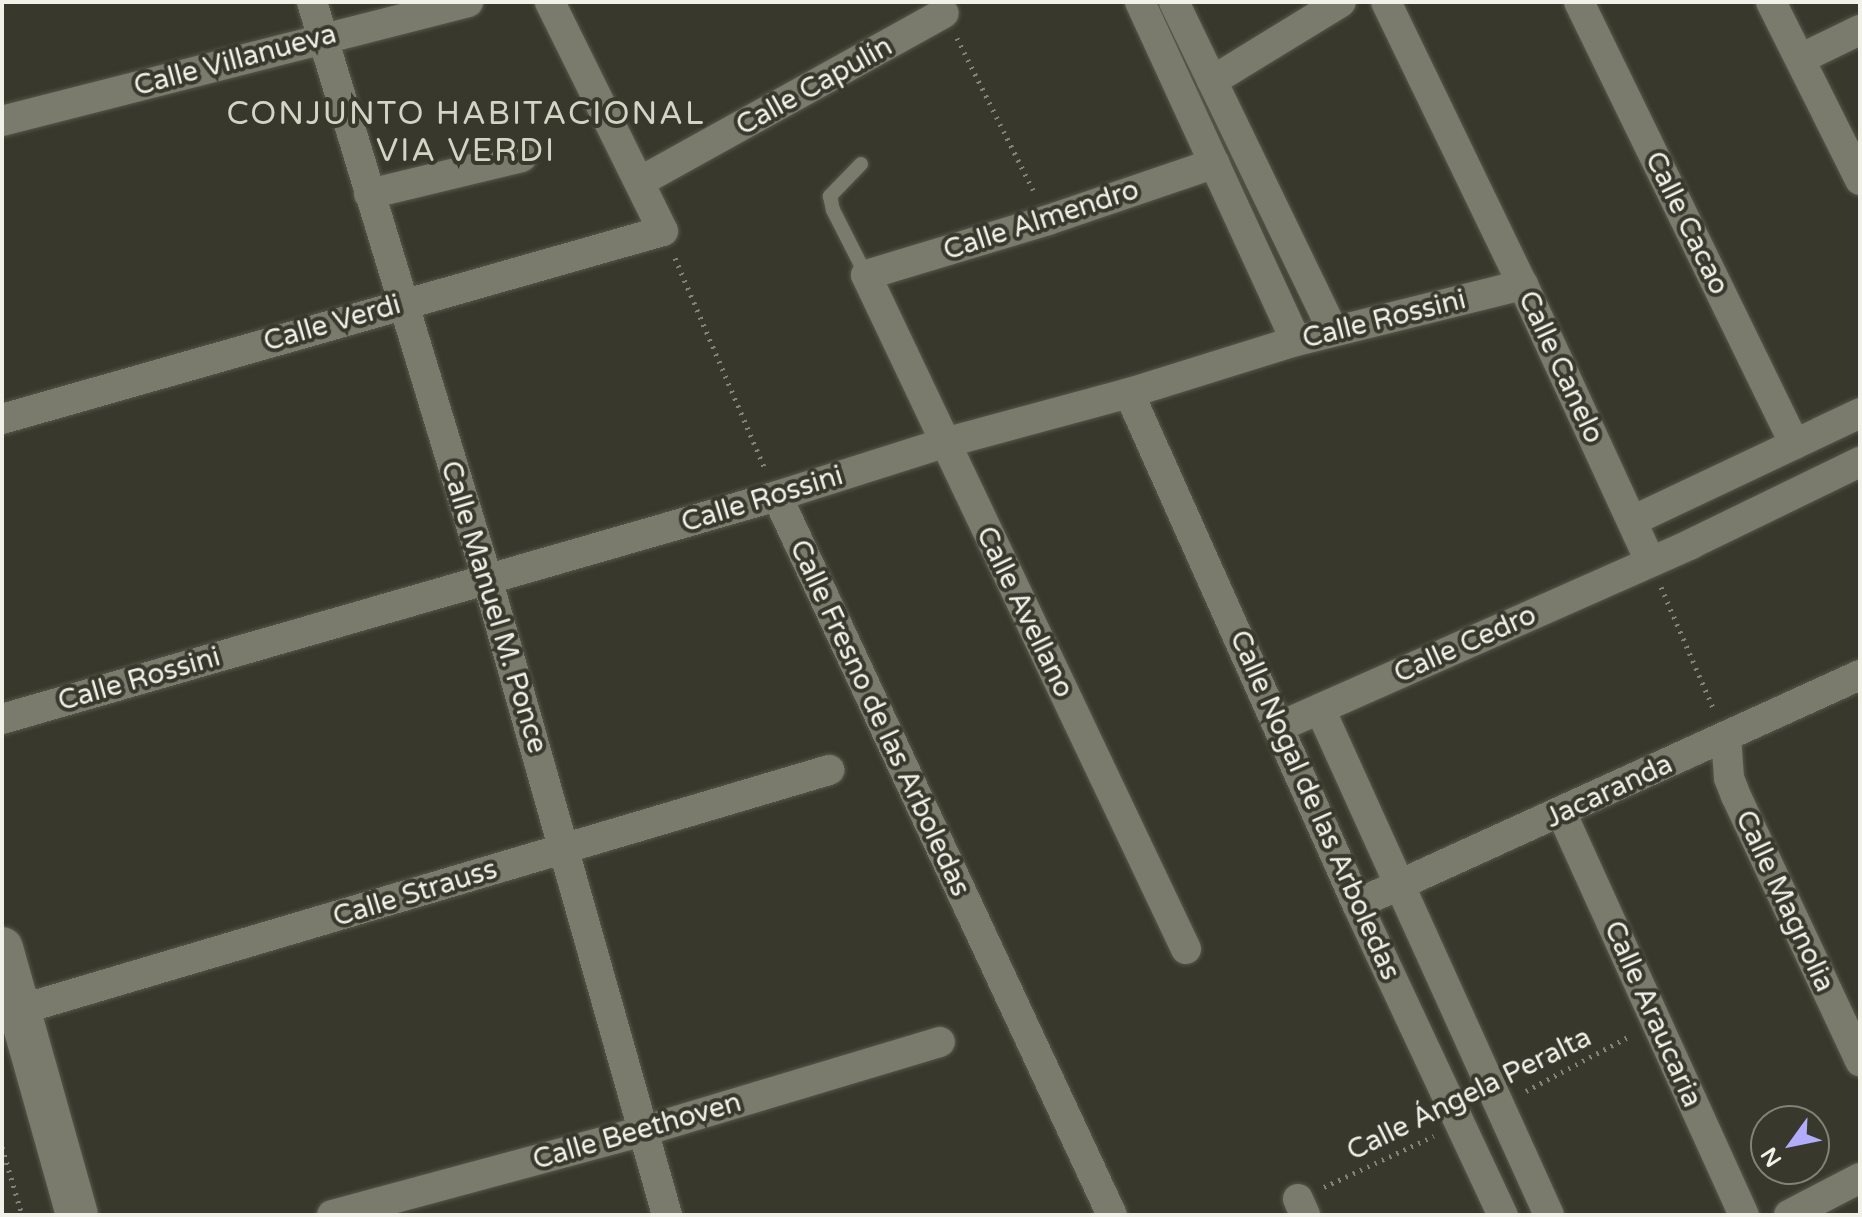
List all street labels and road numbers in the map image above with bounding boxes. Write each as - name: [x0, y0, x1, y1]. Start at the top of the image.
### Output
- street label: Calle Villanueva: [130, 17, 340, 103]
- street label: Calle Capulín: [730, 29, 898, 143]
- street label: Calle Cacao: [1638, 146, 1736, 300]
- street label: Calle Almendro: [939, 173, 1143, 267]
- street label: Calle Rossini: [1299, 282, 1469, 356]
- street label: Calle Canelo: [1511, 285, 1611, 449]
- street label: Calle Verdi: [260, 287, 404, 359]
- street label: Calle Manuel M. Ponce: [434, 457, 554, 757]
- street label: Calle Rossini: [677, 459, 847, 539]
- street label: Calle Avellano: [969, 521, 1081, 703]
- street label: Calle Fresno de las Arboledas: [782, 534, 978, 902]
- street label: Calle Cedro: [1389, 598, 1541, 690]
- street label: Calle Nogal de las Arboledas: [1223, 625, 1407, 985]
- street label: Calle Rossini: [54, 640, 224, 718]
- street label: Jacaranda: [1540, 747, 1678, 835]
- street label: Calle Magnolia: [1728, 805, 1842, 997]
- street label: Calle Strauss: [329, 852, 501, 934]
- street label: Calle Araucaria: [1597, 916, 1709, 1112]
- street label: Calle Ángela Peralta: [1341, 1020, 1597, 1168]
- street label: Calle Beethoven: [529, 1085, 745, 1177]

